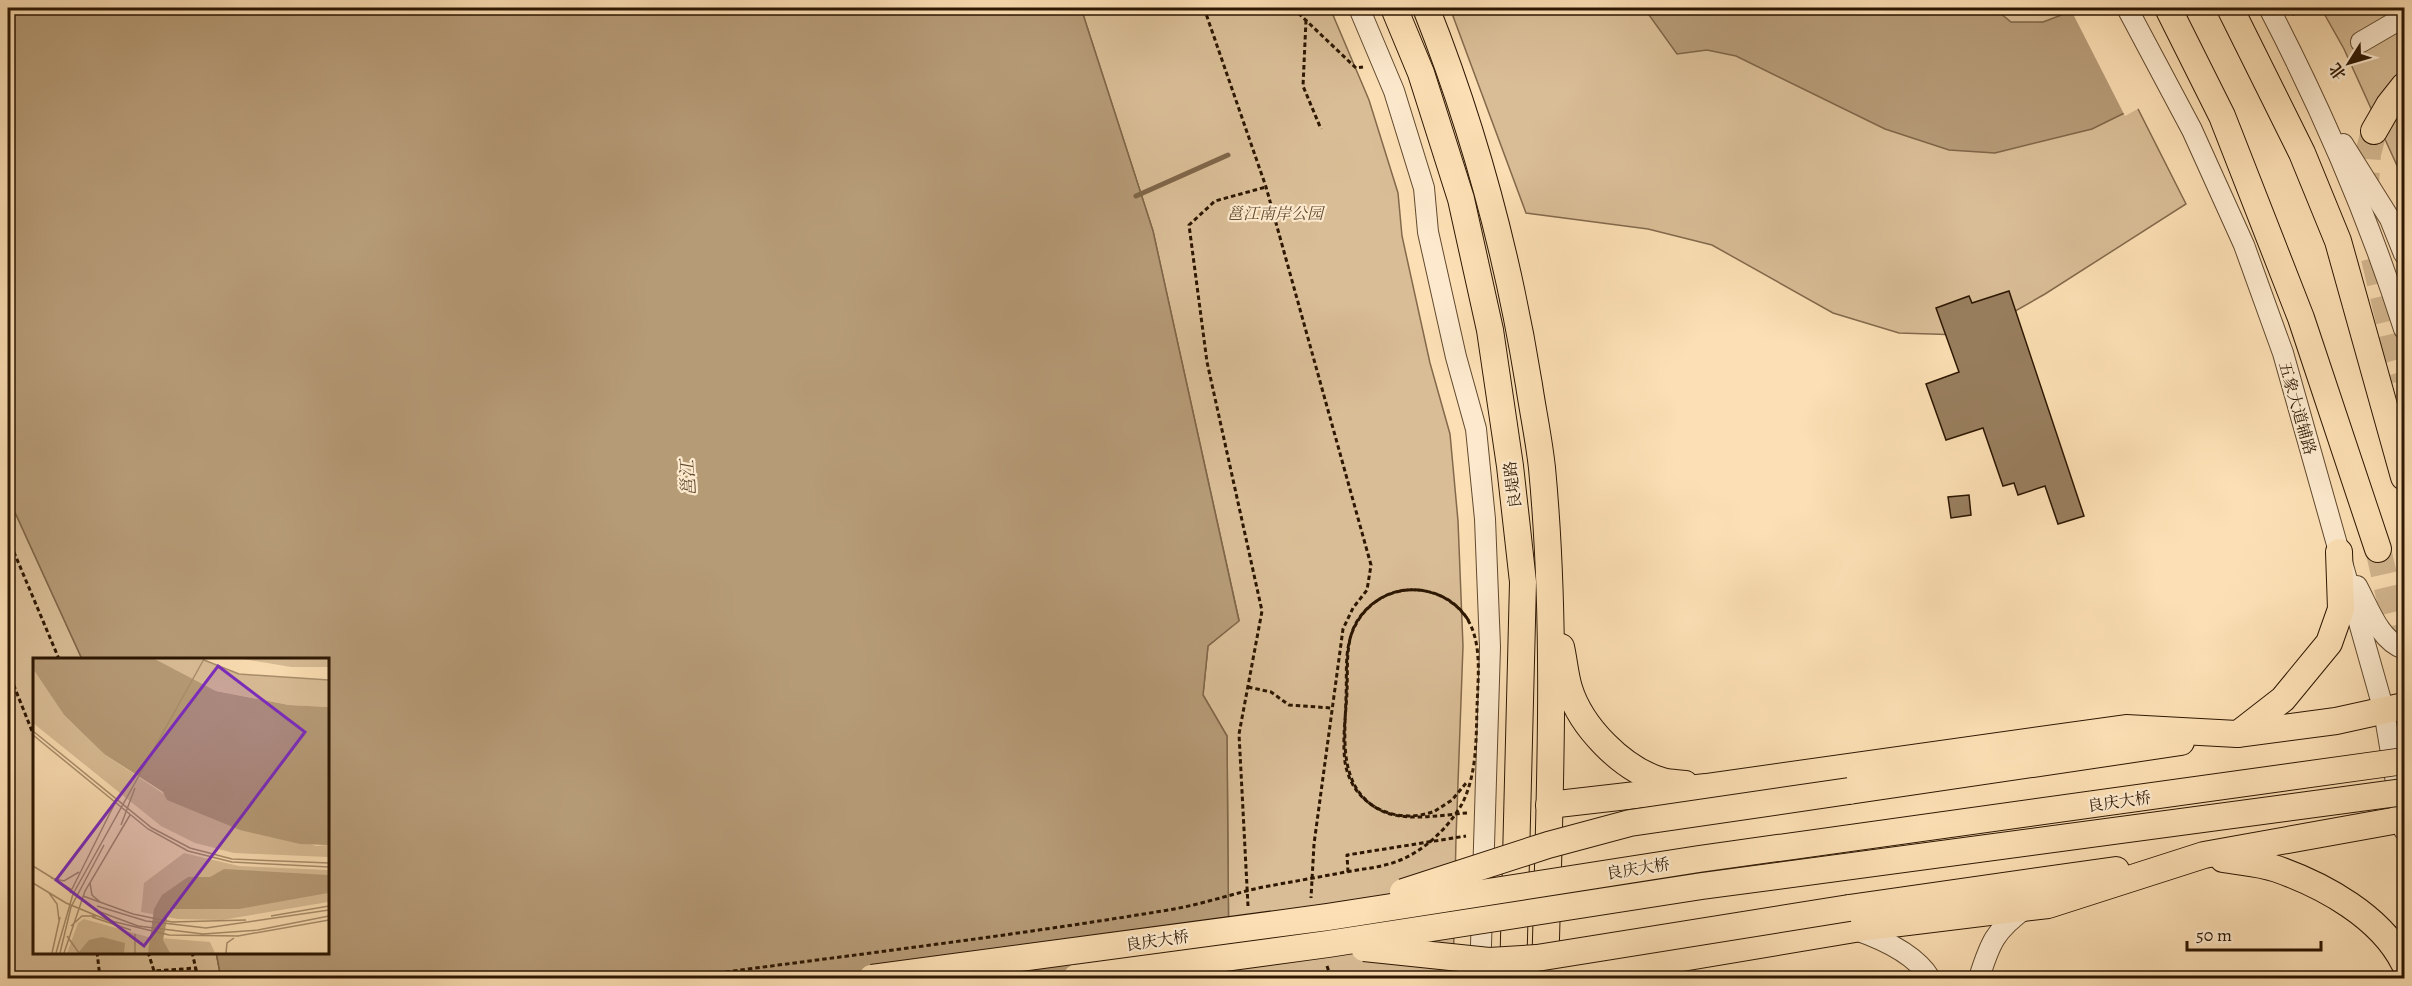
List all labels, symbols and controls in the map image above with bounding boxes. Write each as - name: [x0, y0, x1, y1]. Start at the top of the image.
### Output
- north arrow: [2319, 33, 2379, 93]
- text: 北: [2324, 58, 2351, 84]
- park label: 邕江南岸公园: [1227, 203, 1326, 225]
- street label: 五象大道辅路: [2273, 359, 2321, 457]
- water label: 邕江: [675, 456, 701, 497]
- street label: 良堤路: [1499, 460, 1527, 510]
- inset map: [33, 658, 328, 953]
- street label: 良庆大桥: [2086, 787, 2152, 817]
- street label: 良庆大桥: [1605, 853, 1671, 885]
- scale bar: [2187, 914, 2320, 952]
- text: 50 m: [2196, 923, 2232, 947]
- street label: 良庆大桥: [1124, 926, 1190, 956]

